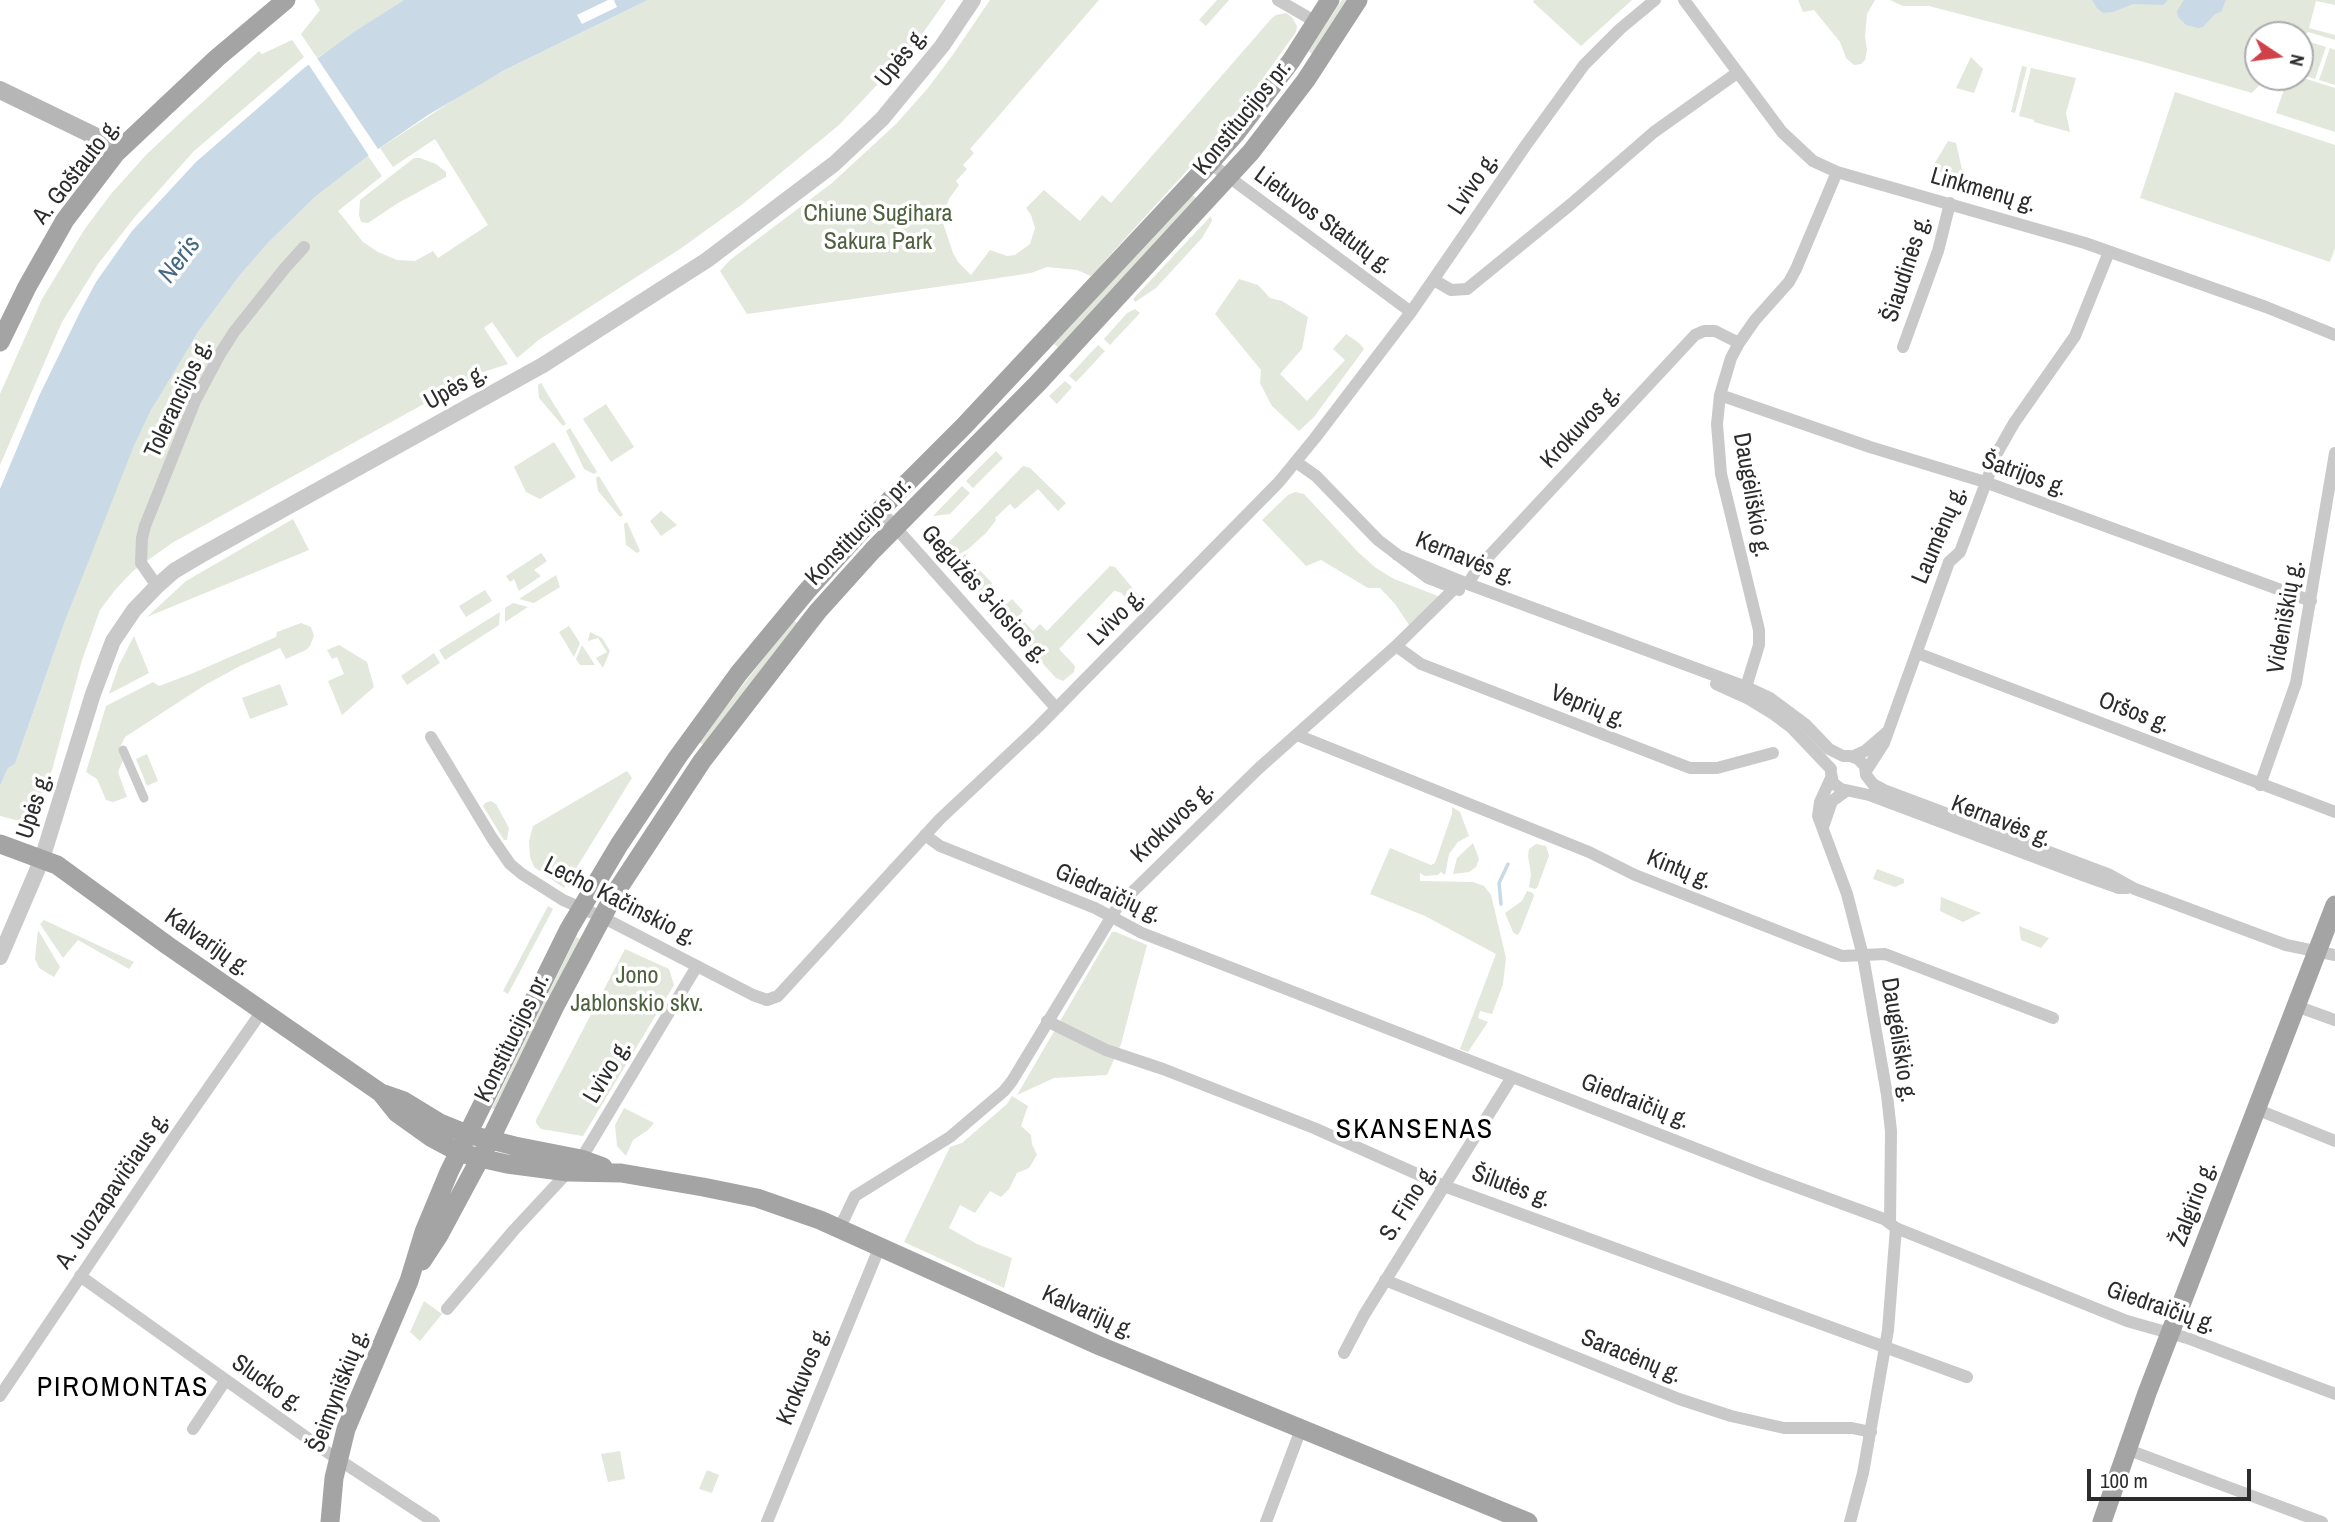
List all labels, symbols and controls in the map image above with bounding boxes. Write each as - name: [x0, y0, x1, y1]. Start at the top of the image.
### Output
- north arrow: [2244, 21, 2314, 91]
- street label: Upės g.: [869, 23, 935, 93]
- text: N: [2284, 52, 2311, 69]
- street label: Konstitucijos pr.: [1188, 55, 1298, 181]
- street label: A. Goštauto g.: [27, 114, 127, 230]
- street label: Lvivo g.: [1443, 147, 1505, 221]
- street label: Lietuvos Statutų g.: [1248, 161, 1398, 281]
- street label: Linkmenų g.: [1927, 162, 2039, 220]
- park label: Chiune Sugihara Sakura Park: [804, 201, 952, 257]
- street label: Šiaudinės g.: [1876, 212, 1938, 326]
- water label: Neris: [152, 230, 208, 290]
- street label: Tolerancijos g.: [139, 335, 219, 463]
- street label: Upės g.: [419, 359, 493, 417]
- street label: Krokuvos g.: [1535, 379, 1627, 475]
- street label: Daugėliškio g.: [1726, 431, 1776, 559]
- street label: Šatrijos g.: [1977, 446, 2071, 504]
- street label: Konstitucijos pr.: [800, 472, 918, 592]
- street label: Laumėnų g.: [1906, 482, 1974, 588]
- street label: Gegužės 3-iosios g.: [914, 520, 1054, 670]
- street label: Kernavės g.: [1411, 526, 1519, 592]
- street label: Videniškių g.: [2262, 558, 2310, 676]
- street label: Lvivo g.: [1082, 583, 1152, 653]
- street label: Veprių g.: [1546, 679, 1630, 735]
- street label: Oršos g.: [2094, 686, 2174, 740]
- street label: Upės g.: [11, 769, 59, 843]
- street label: Krokuvos g.: [1126, 777, 1220, 869]
- street label: Kernavės g.: [1947, 790, 2055, 854]
- street label: Kintų g.: [1642, 844, 1716, 896]
- street label: Lecho Kačinskio g.: [539, 851, 701, 953]
- street label: Giedraičių g.: [1050, 858, 1166, 930]
- street label: Kalvarijų g.: [158, 903, 256, 983]
- park label: Jono Jablonskio skv.: [570, 963, 704, 1019]
- street label: Konstitucijos pr.: [469, 969, 557, 1107]
- street label: Daugėliškio g.: [1874, 976, 1922, 1104]
- street label: Lvivo g.: [578, 1035, 638, 1109]
- street label: Giedraičių g.: [1577, 1068, 1693, 1136]
- street label: A. Juozapavičiaus g.: [50, 1107, 176, 1275]
- district label: SKANSENAS: [1337, 1113, 1493, 1147]
- street label: Žalgirio g.: [2165, 1157, 2223, 1251]
- street label: S. Fino g.: [1374, 1159, 1444, 1247]
- street label: Šilutės g.: [1468, 1159, 1554, 1215]
- street label: Giedraičių g.: [2103, 1276, 2219, 1340]
- street label: Kalvarijų g.: [1037, 1280, 1139, 1346]
- street label: Krokuvos g.: [771, 1322, 837, 1430]
- street label: Saracėnų g.: [1576, 1324, 1686, 1390]
- street label: Šeimyniškių g.: [302, 1325, 376, 1457]
- street label: Slucko g.: [226, 1349, 308, 1419]
- district label: PIROMONTAS: [38, 1371, 208, 1405]
- scale bar: [2090, 1456, 2254, 1500]
- text: 100 m: [2100, 1466, 2148, 1495]

